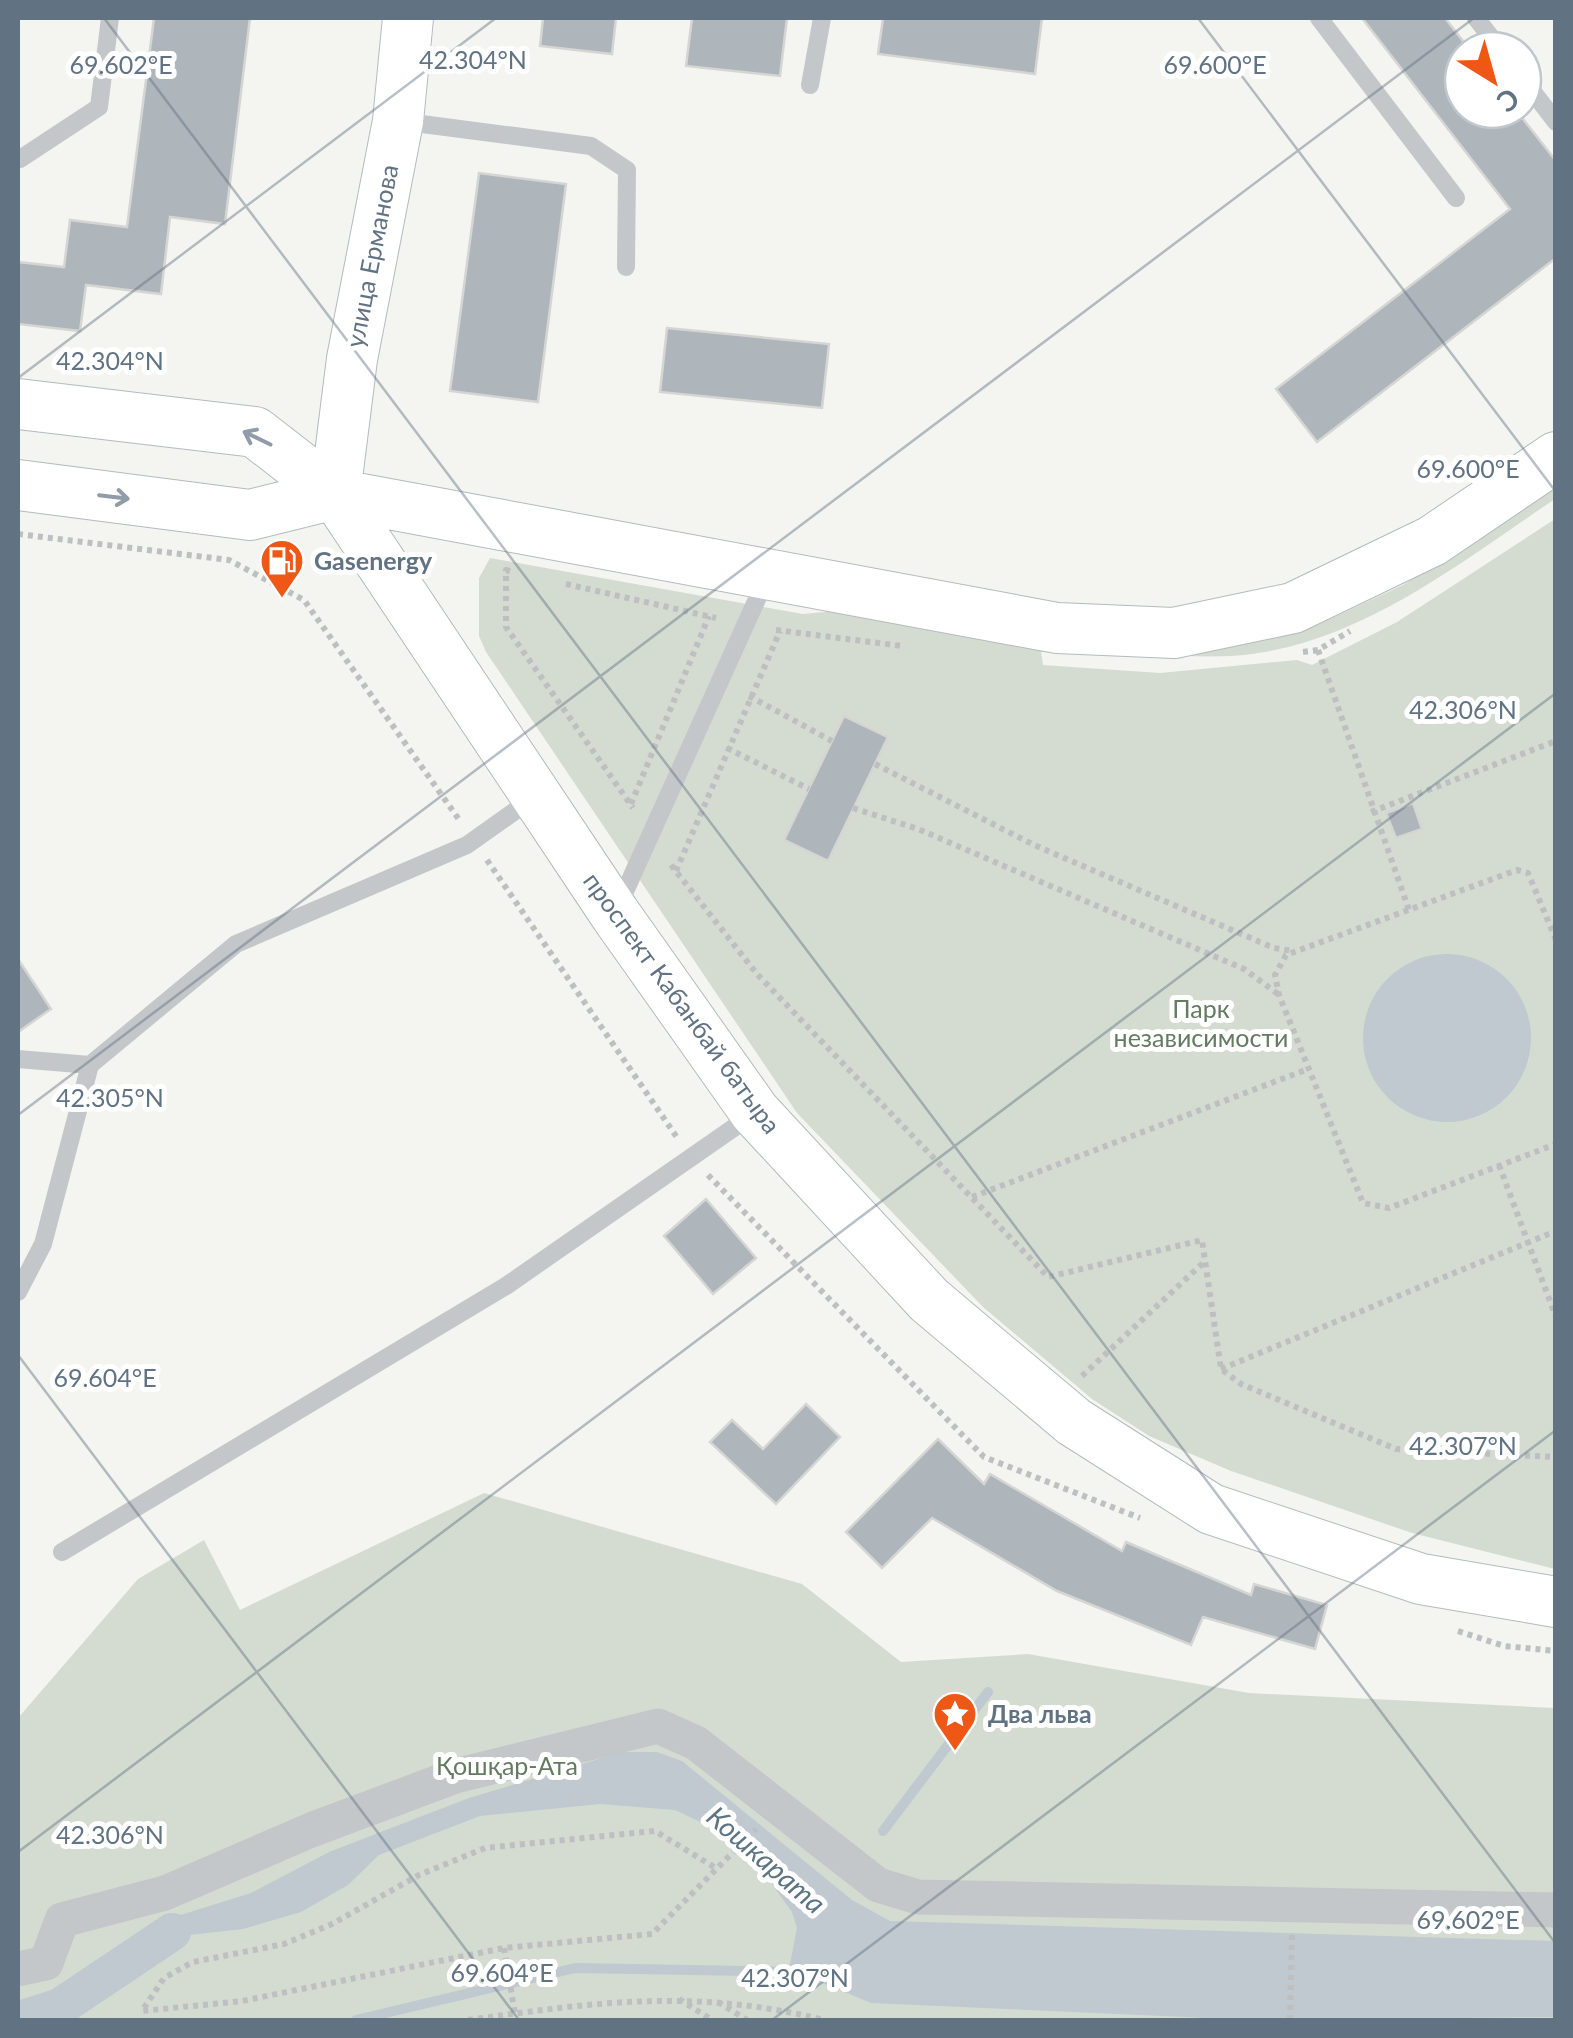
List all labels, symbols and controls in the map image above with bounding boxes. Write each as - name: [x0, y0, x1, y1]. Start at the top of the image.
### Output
- north arrow: [1443, 30, 1543, 130]
- text: 42.304°N: [419, 44, 527, 74]
- text: 69.602°E: [69, 49, 173, 79]
- text: 69.600°E: [1163, 49, 1267, 79]
- text: С: [1491, 82, 1526, 120]
- street label: улица Ерманова: [339, 162, 403, 350]
- text: 42.304°N: [56, 345, 164, 375]
- one-way arrow: [243, 428, 273, 446]
- text: 69.600°E: [1416, 453, 1520, 483]
- one-way arrow: [98, 489, 130, 507]
- fuel station icon: Gasenergy: [259, 538, 305, 599]
- place label: Gasenergy: [314, 545, 433, 575]
- text: 42.306°N: [1409, 694, 1517, 724]
- street label: проспект Кабанбай батыра: [578, 866, 788, 1139]
- park label: Парк независимости: [1114, 993, 1288, 1052]
- text: 42.305°N: [56, 1082, 164, 1112]
- text: 69.604°E: [53, 1362, 157, 1392]
- text: 42.307°N: [1409, 1430, 1517, 1460]
- place icon: Два льва: [932, 1691, 978, 1752]
- place label: Два льва: [988, 1698, 1092, 1728]
- park label: Қошқар-Ата: [436, 1750, 578, 1780]
- water label: Кошкарата: [700, 1799, 833, 1920]
- text: 42.306°N: [56, 1819, 164, 1849]
- text: 69.602°E: [1416, 1904, 1520, 1934]
- text: 69.604°E: [450, 1957, 554, 1987]
- text: 42.307°N: [741, 1962, 849, 1992]

